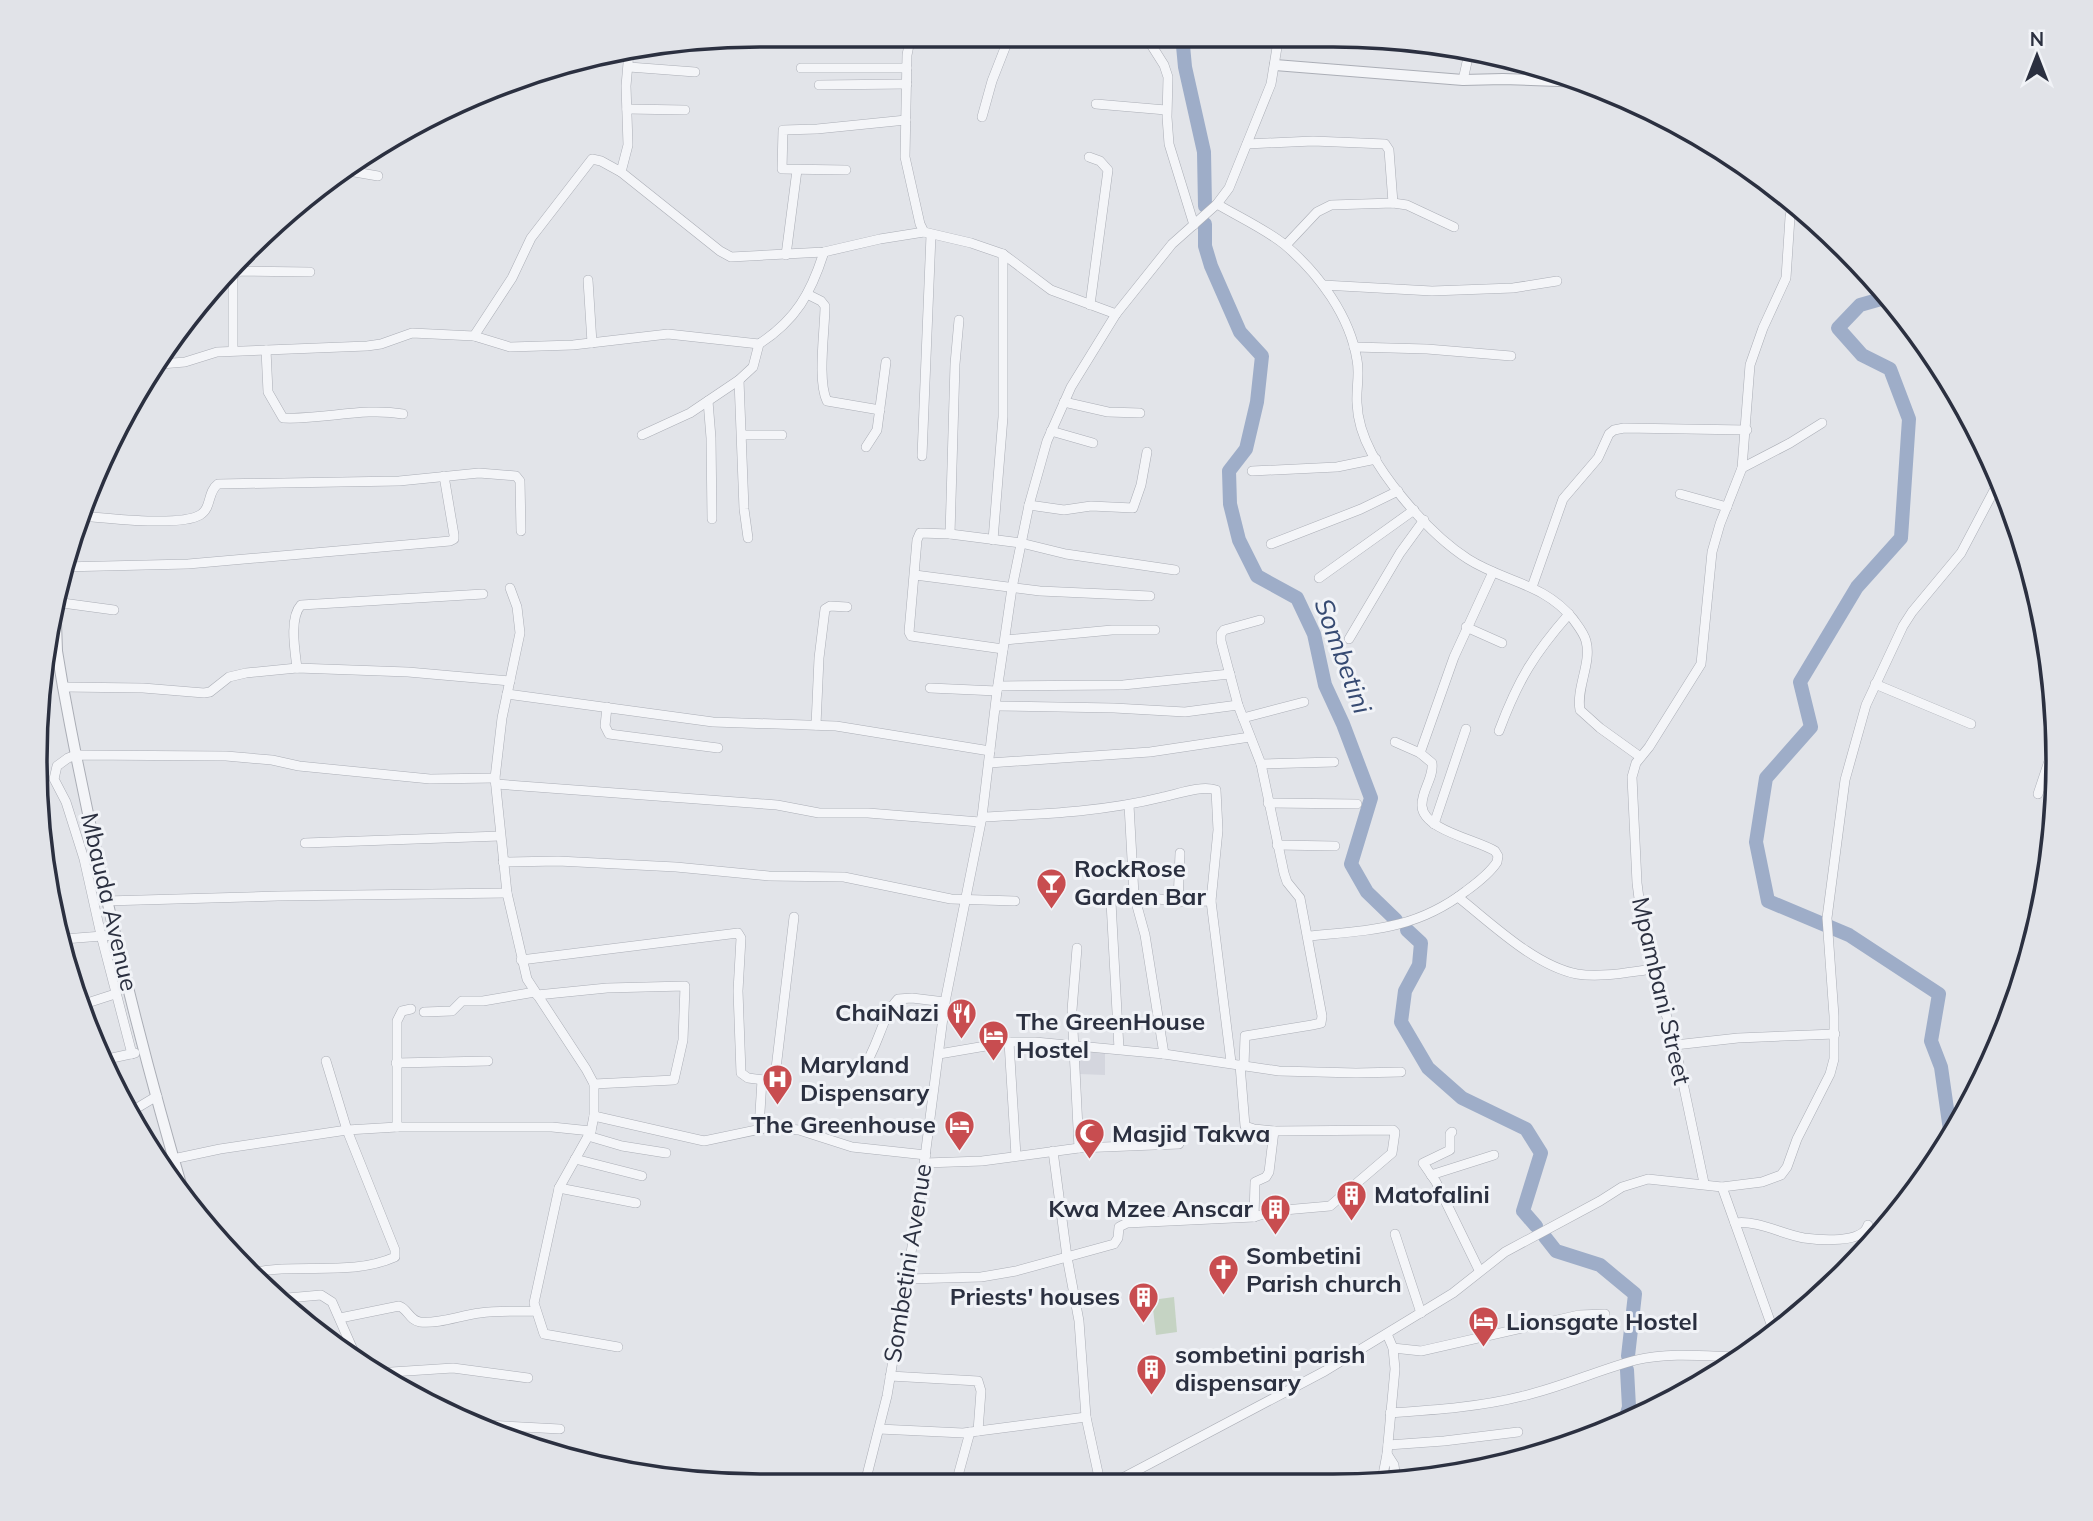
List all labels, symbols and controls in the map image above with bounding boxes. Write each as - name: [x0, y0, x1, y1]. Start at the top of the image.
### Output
- north arrow: [2002, 21, 2072, 91]
- text: N: [2030, 27, 2044, 51]
- water label: Sombetini: [1307, 594, 1380, 719]
- street label: Mbauda Avenue: [75, 810, 145, 994]
- place label: RockRose Garden Bar: [1074, 853, 1206, 911]
- bar icon: RockRose Garden Bar: [1034, 866, 1068, 910]
- street label: Mpambani Street: [1626, 894, 1698, 1088]
- restaurant icon: ChaiNazi: [945, 996, 979, 1040]
- place label: ChaiNazi: [835, 997, 939, 1027]
- place label: The GreenHouse Hostel: [1016, 1006, 1205, 1064]
- hotel icon: The GreenHouse Hostel: [976, 1019, 1010, 1063]
- place label: Maryland Dispensary: [800, 1049, 930, 1107]
- hospital icon: Maryland Dispensary: [760, 1062, 794, 1106]
- hotel icon: The Greenhouse: [942, 1108, 976, 1152]
- place label: The Greenhouse: [751, 1109, 936, 1139]
- mosque icon: Masjid Takwa: [1072, 1117, 1106, 1161]
- place label: Masjid Takwa: [1112, 1118, 1270, 1148]
- street label: Sombetini Avenue: [876, 1161, 938, 1364]
- building icon: Matofalini: [1334, 1178, 1368, 1222]
- place label: Matofalini: [1374, 1179, 1490, 1209]
- building icon: Kwa Mzee Anscar: [1259, 1192, 1293, 1236]
- place label: Kwa Mzee Anscar: [1048, 1193, 1254, 1223]
- place label: Sombetini Parish church: [1246, 1240, 1402, 1298]
- church icon: Sombetini Parish church: [1206, 1253, 1240, 1297]
- building icon: Priests' houses: [1126, 1280, 1160, 1324]
- place label: Priests' houses: [950, 1281, 1120, 1311]
- hotel icon: Lionsgate Hostel: [1466, 1305, 1500, 1349]
- place label: Lionsgate Hostel: [1506, 1306, 1698, 1336]
- place label: sombetini parish dispensary: [1175, 1339, 1365, 1397]
- building icon: sombetini parish dispensary: [1135, 1352, 1169, 1396]

